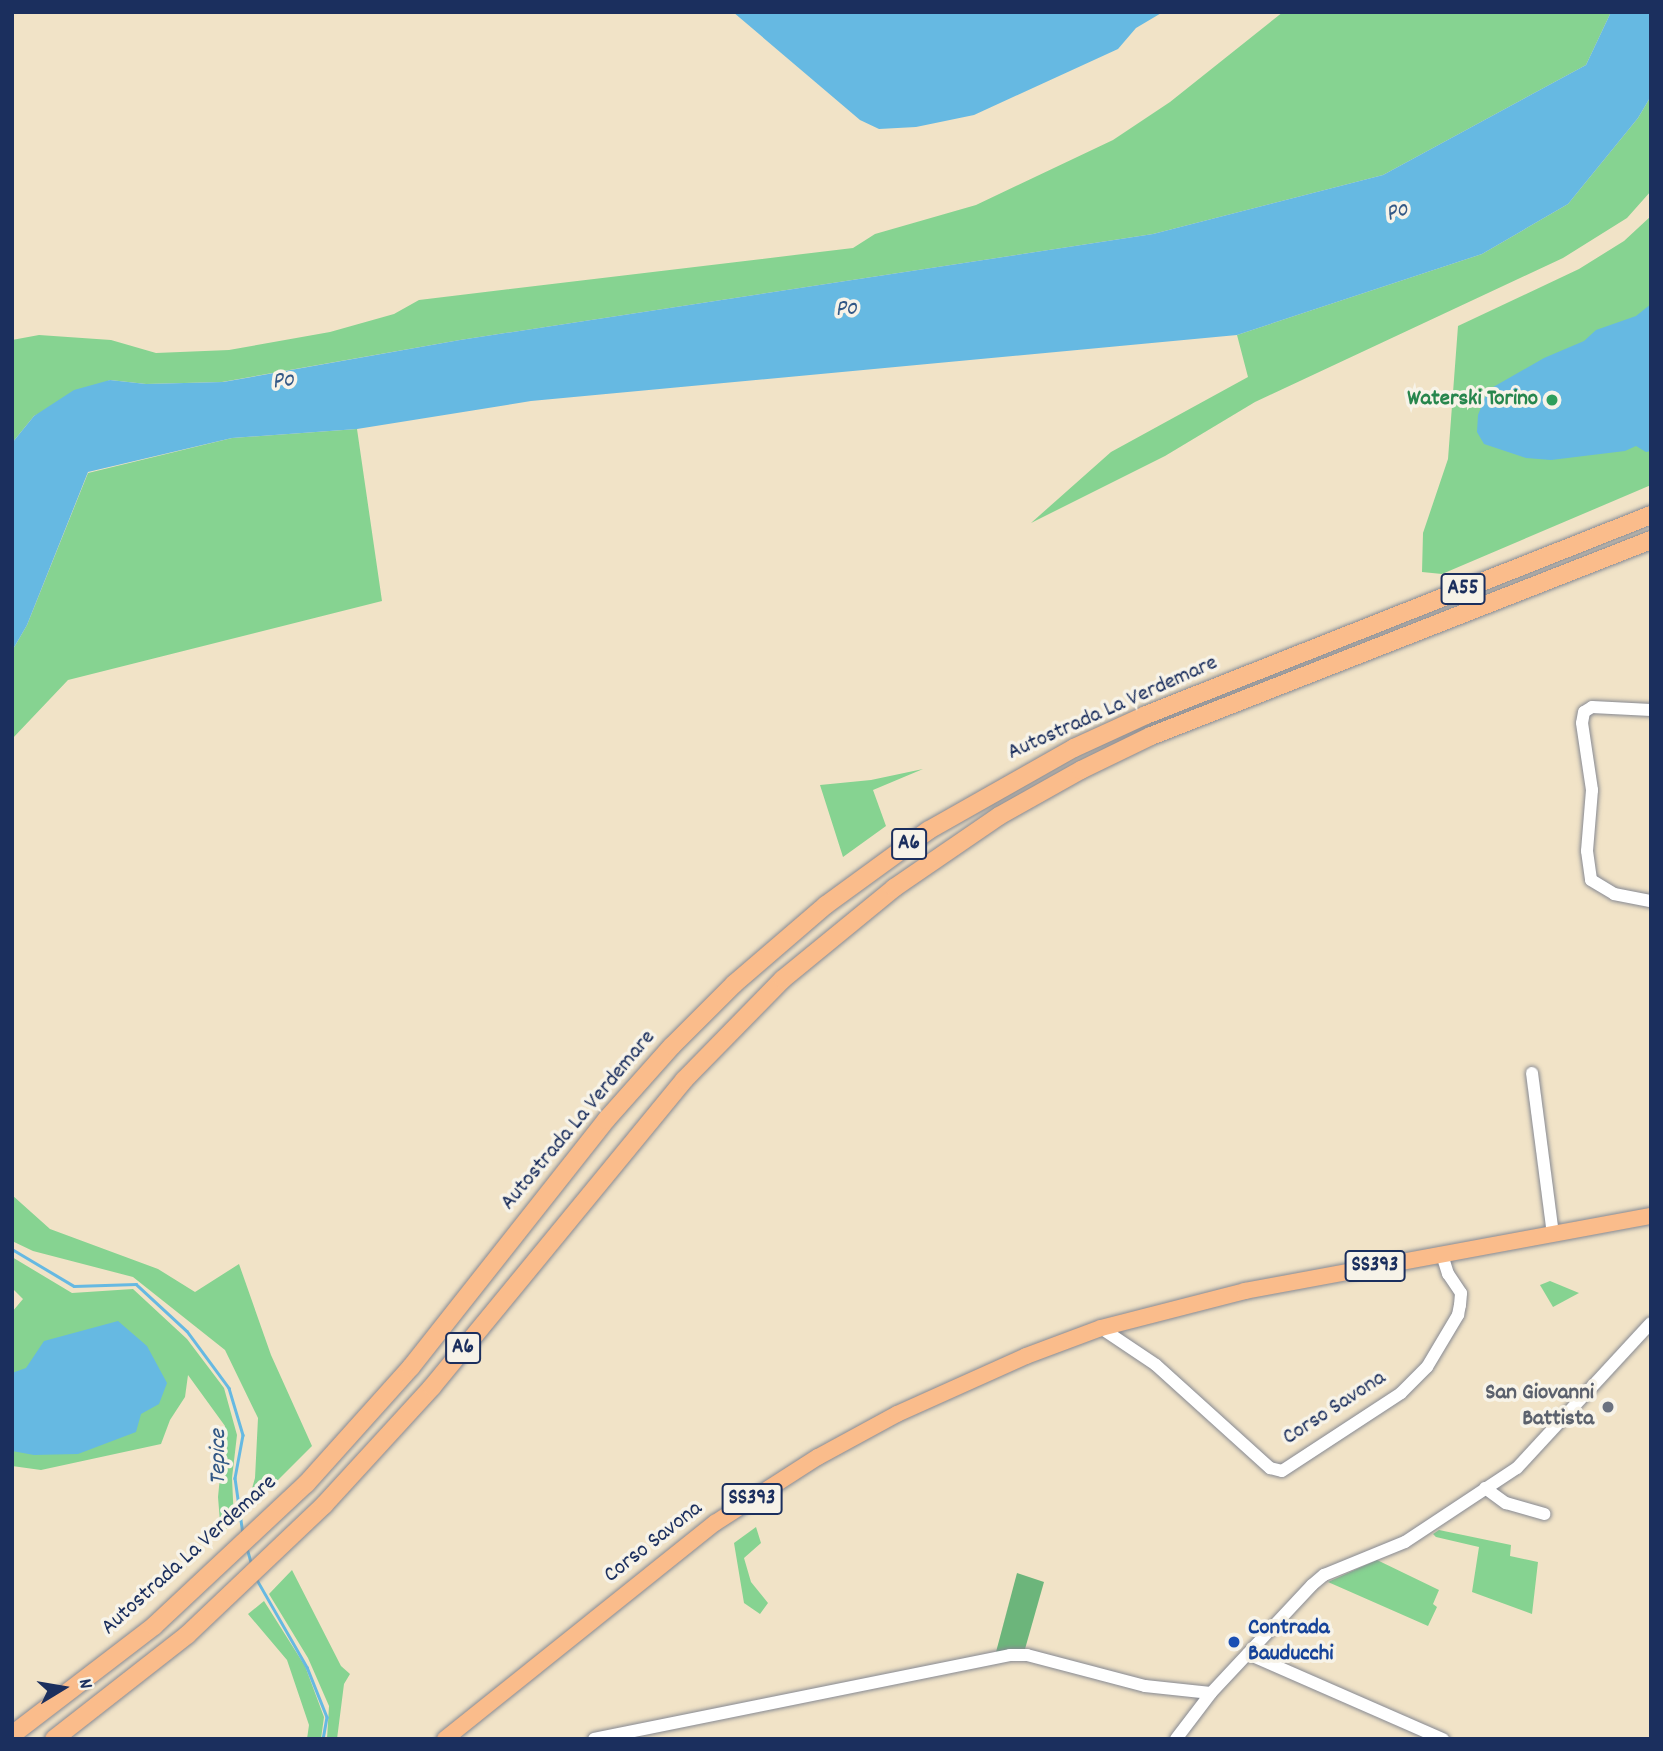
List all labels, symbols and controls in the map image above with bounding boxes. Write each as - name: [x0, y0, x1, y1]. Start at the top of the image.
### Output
- water label: Po: [1382, 196, 1412, 230]
- water label: Po: [834, 295, 858, 325]
- water label: Po: [270, 366, 296, 398]
- place label: Waterski Torino: [1407, 386, 1538, 414]
- marker: Waterski Torino: [1544, 392, 1560, 408]
- road number: A55: [1440, 572, 1486, 606]
- street label: Autostrada La Verdemare: [1004, 650, 1222, 768]
- road number: A6: [890, 826, 928, 862]
- street label: Autostrada La Verdemare: [496, 1025, 662, 1217]
- road number: SS393: [1344, 1248, 1406, 1284]
- road number: A6: [444, 1330, 482, 1366]
- street label: Corso Savona: [1278, 1365, 1392, 1453]
- place label: San Giovanni Battista: [1485, 1380, 1594, 1434]
- marker: San Giovanni Battista: [1600, 1399, 1616, 1415]
- water label: Tepice: [206, 1429, 234, 1485]
- street label: Autostrada La Verdemare: [96, 1470, 284, 1642]
- road number: SS393: [720, 1482, 784, 1516]
- street label: Corso Savona: [599, 1496, 709, 1590]
- place label: Contrada Bauducchi: [1248, 1615, 1334, 1669]
- marker: Contrada Bauducchi: [1226, 1634, 1242, 1650]
- north arrow: [28, 1653, 98, 1723]
- text: N: [70, 1677, 98, 1691]

